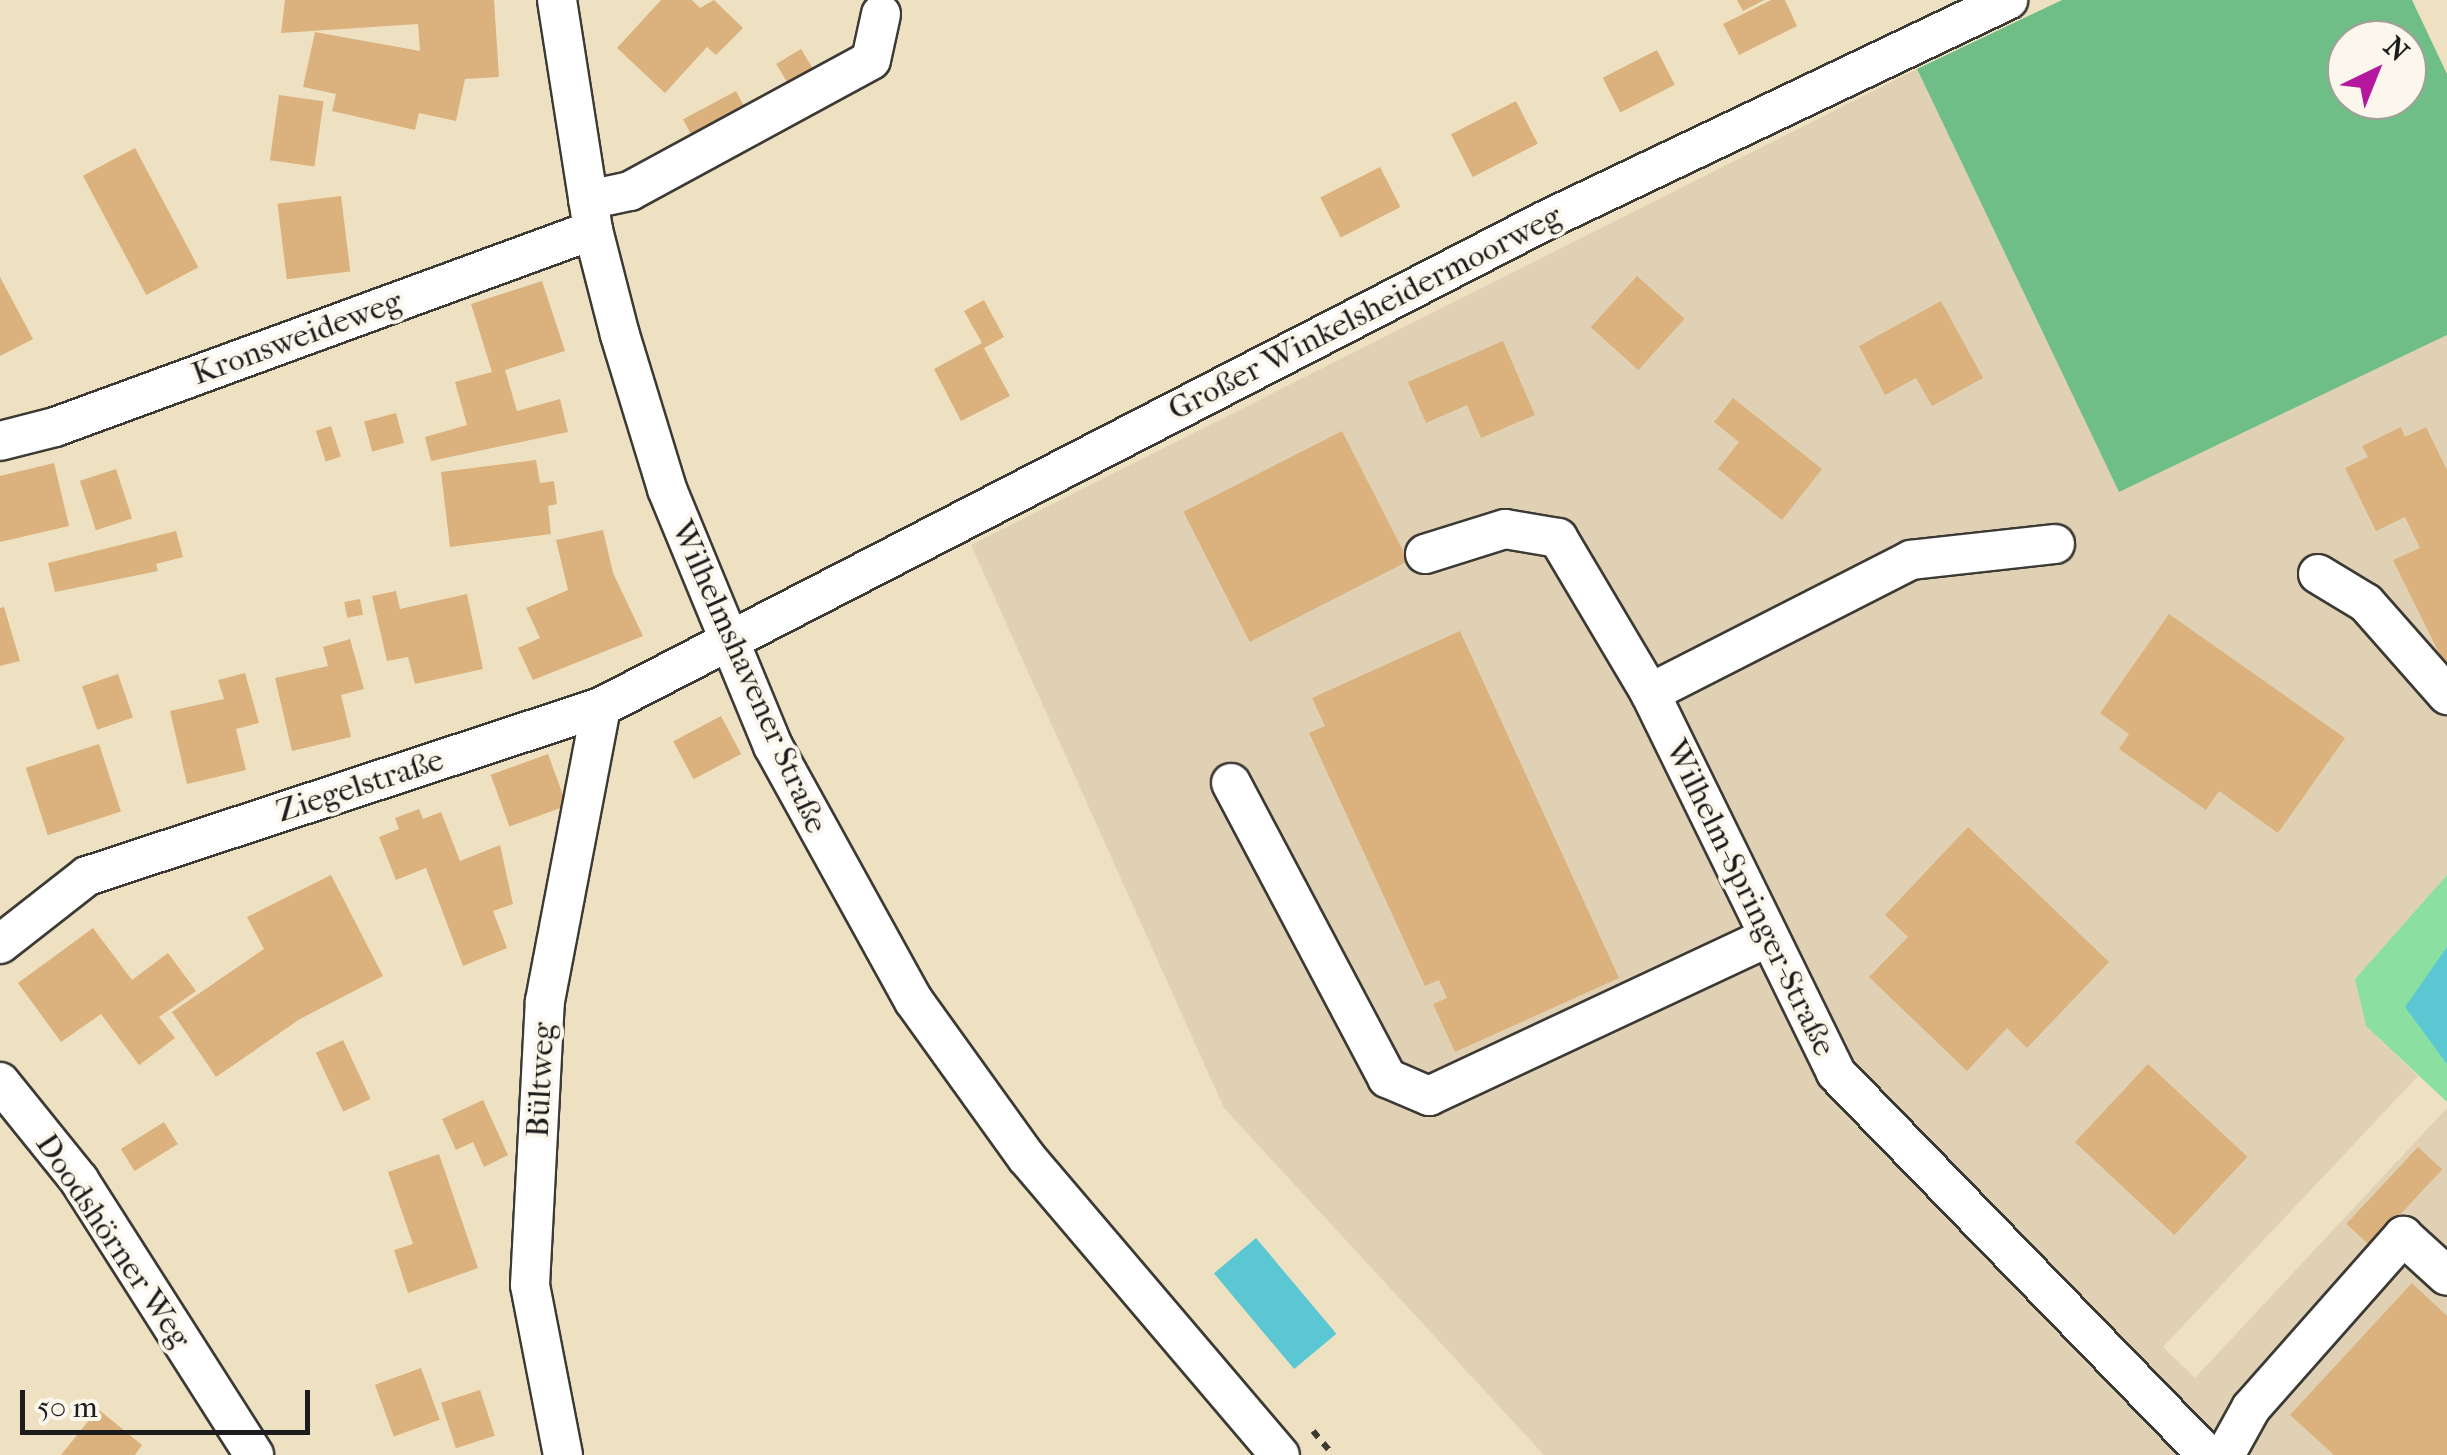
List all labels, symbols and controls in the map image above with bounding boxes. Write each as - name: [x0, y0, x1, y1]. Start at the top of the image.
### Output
- north arrow: [2327, 20, 2427, 120]
- text: N: [2377, 30, 2415, 68]
- street label: Großer Winkelsheidermoorweg: [1162, 197, 1568, 429]
- street label: Kronsweideweg: [187, 282, 407, 394]
- street label: Wilhelmshavener Straße: [663, 515, 835, 839]
- street label: Wilhelm-Springer-Straße: [1657, 734, 1843, 1062]
- street label: Ziegelstraße: [272, 741, 448, 831]
- street label: Bültweg: [519, 1022, 563, 1138]
- street label: Doodshörner Weg: [27, 1126, 199, 1356]
- scale bar: [25, 1370, 315, 1432]
- text: 50 m: [37, 1390, 98, 1425]

